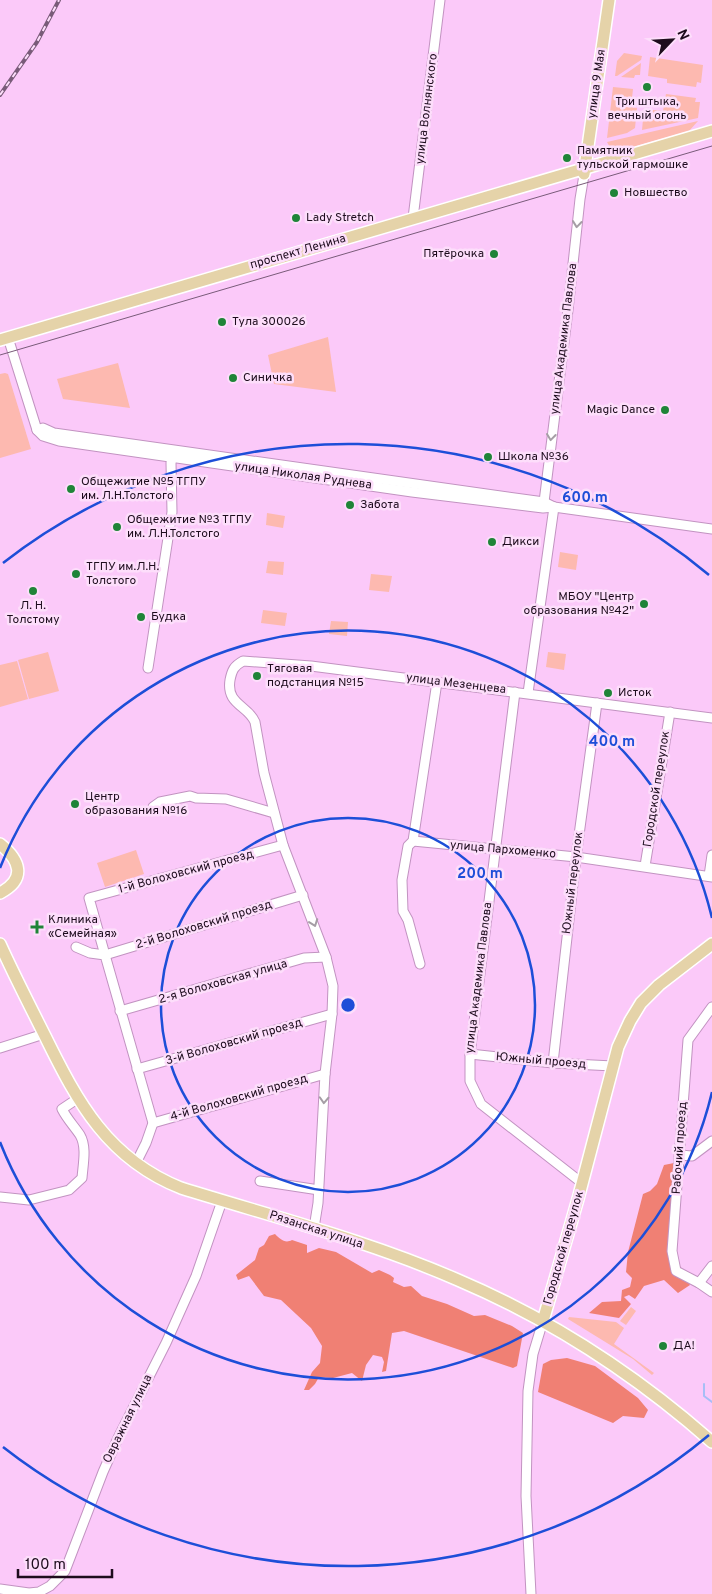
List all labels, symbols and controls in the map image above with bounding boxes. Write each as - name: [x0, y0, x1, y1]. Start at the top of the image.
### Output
- north arrow: [647, 15, 697, 65]
- text: N: [673, 27, 692, 43]
- street label: улица 9 Мая: [584, 48, 610, 120]
- street label: улица Волнянского: [412, 52, 442, 165]
- marker: Три штыка, вечный огонь: [641, 81, 653, 93]
- place label: Три штыка, вечный огонь: [608, 94, 686, 124]
- place label: Памятник тульской гармошке: [577, 143, 688, 173]
- marker: Памятник тульской гармошке: [561, 152, 573, 164]
- place label: Новшество: [624, 185, 688, 201]
- marker: Новшество: [608, 187, 620, 199]
- place label: Lady Stretch: [306, 210, 374, 226]
- marker: Lady Stretch: [290, 212, 302, 224]
- one-way arrow: [572, 220, 583, 228]
- street label: проспект Ленина: [248, 231, 348, 273]
- place label: Пятёрочка: [423, 246, 484, 262]
- marker: Пятёрочка: [488, 248, 500, 260]
- street label: улица Академика Павлова: [547, 262, 581, 416]
- place label: Тула 300026: [232, 314, 306, 330]
- marker: Тула 300026: [216, 316, 228, 328]
- place label: Синичка: [243, 370, 292, 386]
- marker: Синичка: [227, 372, 239, 384]
- place label: Magic Dance: [587, 402, 655, 418]
- marker: Magic Dance: [659, 404, 671, 416]
- one-way arrow: [547, 433, 557, 441]
- place label: Школа №36: [498, 449, 569, 465]
- marker: Школа №36: [482, 451, 494, 463]
- street label: улица Николая Руднева: [233, 458, 373, 494]
- place label: Общежитие №5 ТГПУ им. Л.Н.Толстого: [81, 474, 206, 504]
- marker: Общежитие №5 ТГПУ им. Л.Н.Толстого: [65, 483, 77, 495]
- text: 600 m: [562, 489, 608, 508]
- place label: Забота: [360, 497, 399, 513]
- marker: Забота: [344, 499, 356, 511]
- place label: Общежитие №3 ТГПУ им. Л.Н.Толстого: [127, 512, 252, 542]
- marker: Общежитие №3 ТГПУ им. Л.Н.Толстого: [111, 521, 123, 533]
- place label: Дикси: [502, 534, 539, 550]
- marker: Дикси: [486, 536, 498, 548]
- place label: ТГПУ им.Л.Н. Толстого: [86, 559, 159, 589]
- marker: ТГПУ им.Л.Н. Толстого: [70, 568, 82, 580]
- marker: Л. Н. Толстому: [27, 585, 39, 597]
- place label: МБОУ "Центр образования №42": [524, 589, 634, 619]
- place label: Л. Н. Толстому: [7, 598, 59, 628]
- marker: МБОУ "Центр образования №42": [638, 598, 650, 610]
- place label: Будка: [151, 609, 186, 625]
- marker: Будка: [135, 611, 147, 623]
- place label: Тяговая подстанция №15: [267, 661, 364, 691]
- marker: Тяговая подстанция №15: [251, 670, 263, 682]
- street label: улица Мезенцева: [405, 670, 507, 698]
- place label: Исток: [618, 685, 652, 701]
- marker: Исток: [602, 687, 614, 699]
- street label: Городской переулок: [640, 730, 674, 848]
- text: 400 m: [589, 733, 635, 752]
- place label: Центр образования №16: [85, 789, 187, 819]
- marker: Центр образования №16: [69, 798, 81, 810]
- street label: Южный переулок: [559, 831, 587, 935]
- street label: улица Пархоменко: [449, 837, 557, 863]
- street label: 1-й Волоховский проезд: [117, 846, 255, 898]
- text: 200 m: [457, 865, 503, 884]
- street label: 2-й Волоховский проезд: [134, 897, 274, 953]
- street label: улица Академика Павлова: [462, 901, 496, 1055]
- place label: Клиника «Семейная»: [48, 912, 117, 942]
- one-way arrow: [308, 919, 318, 927]
- marker: Клиника «Семейная»: [30, 920, 44, 934]
- street label: 2-я Волоховская улица: [157, 956, 289, 1008]
- centre of rings: [339, 996, 357, 1014]
- street label: 3-й Волоховский проезд: [164, 1015, 304, 1069]
- street label: Южный проезд: [495, 1049, 587, 1073]
- street label: 4-й Волоховский проезд: [169, 1071, 309, 1125]
- one-way arrow: [318, 1096, 329, 1104]
- street label: Рабочий проезд: [669, 1101, 691, 1195]
- street label: Городской переулок: [540, 1189, 588, 1307]
- street label: Рязанская улица: [267, 1207, 365, 1253]
- place label: ДА!: [673, 1338, 695, 1354]
- marker: ДА!: [657, 1340, 669, 1352]
- street label: Овражная улица: [100, 1372, 156, 1466]
- scale bar: [18, 1546, 111, 1578]
- text: 100 m: [25, 1556, 66, 1575]

